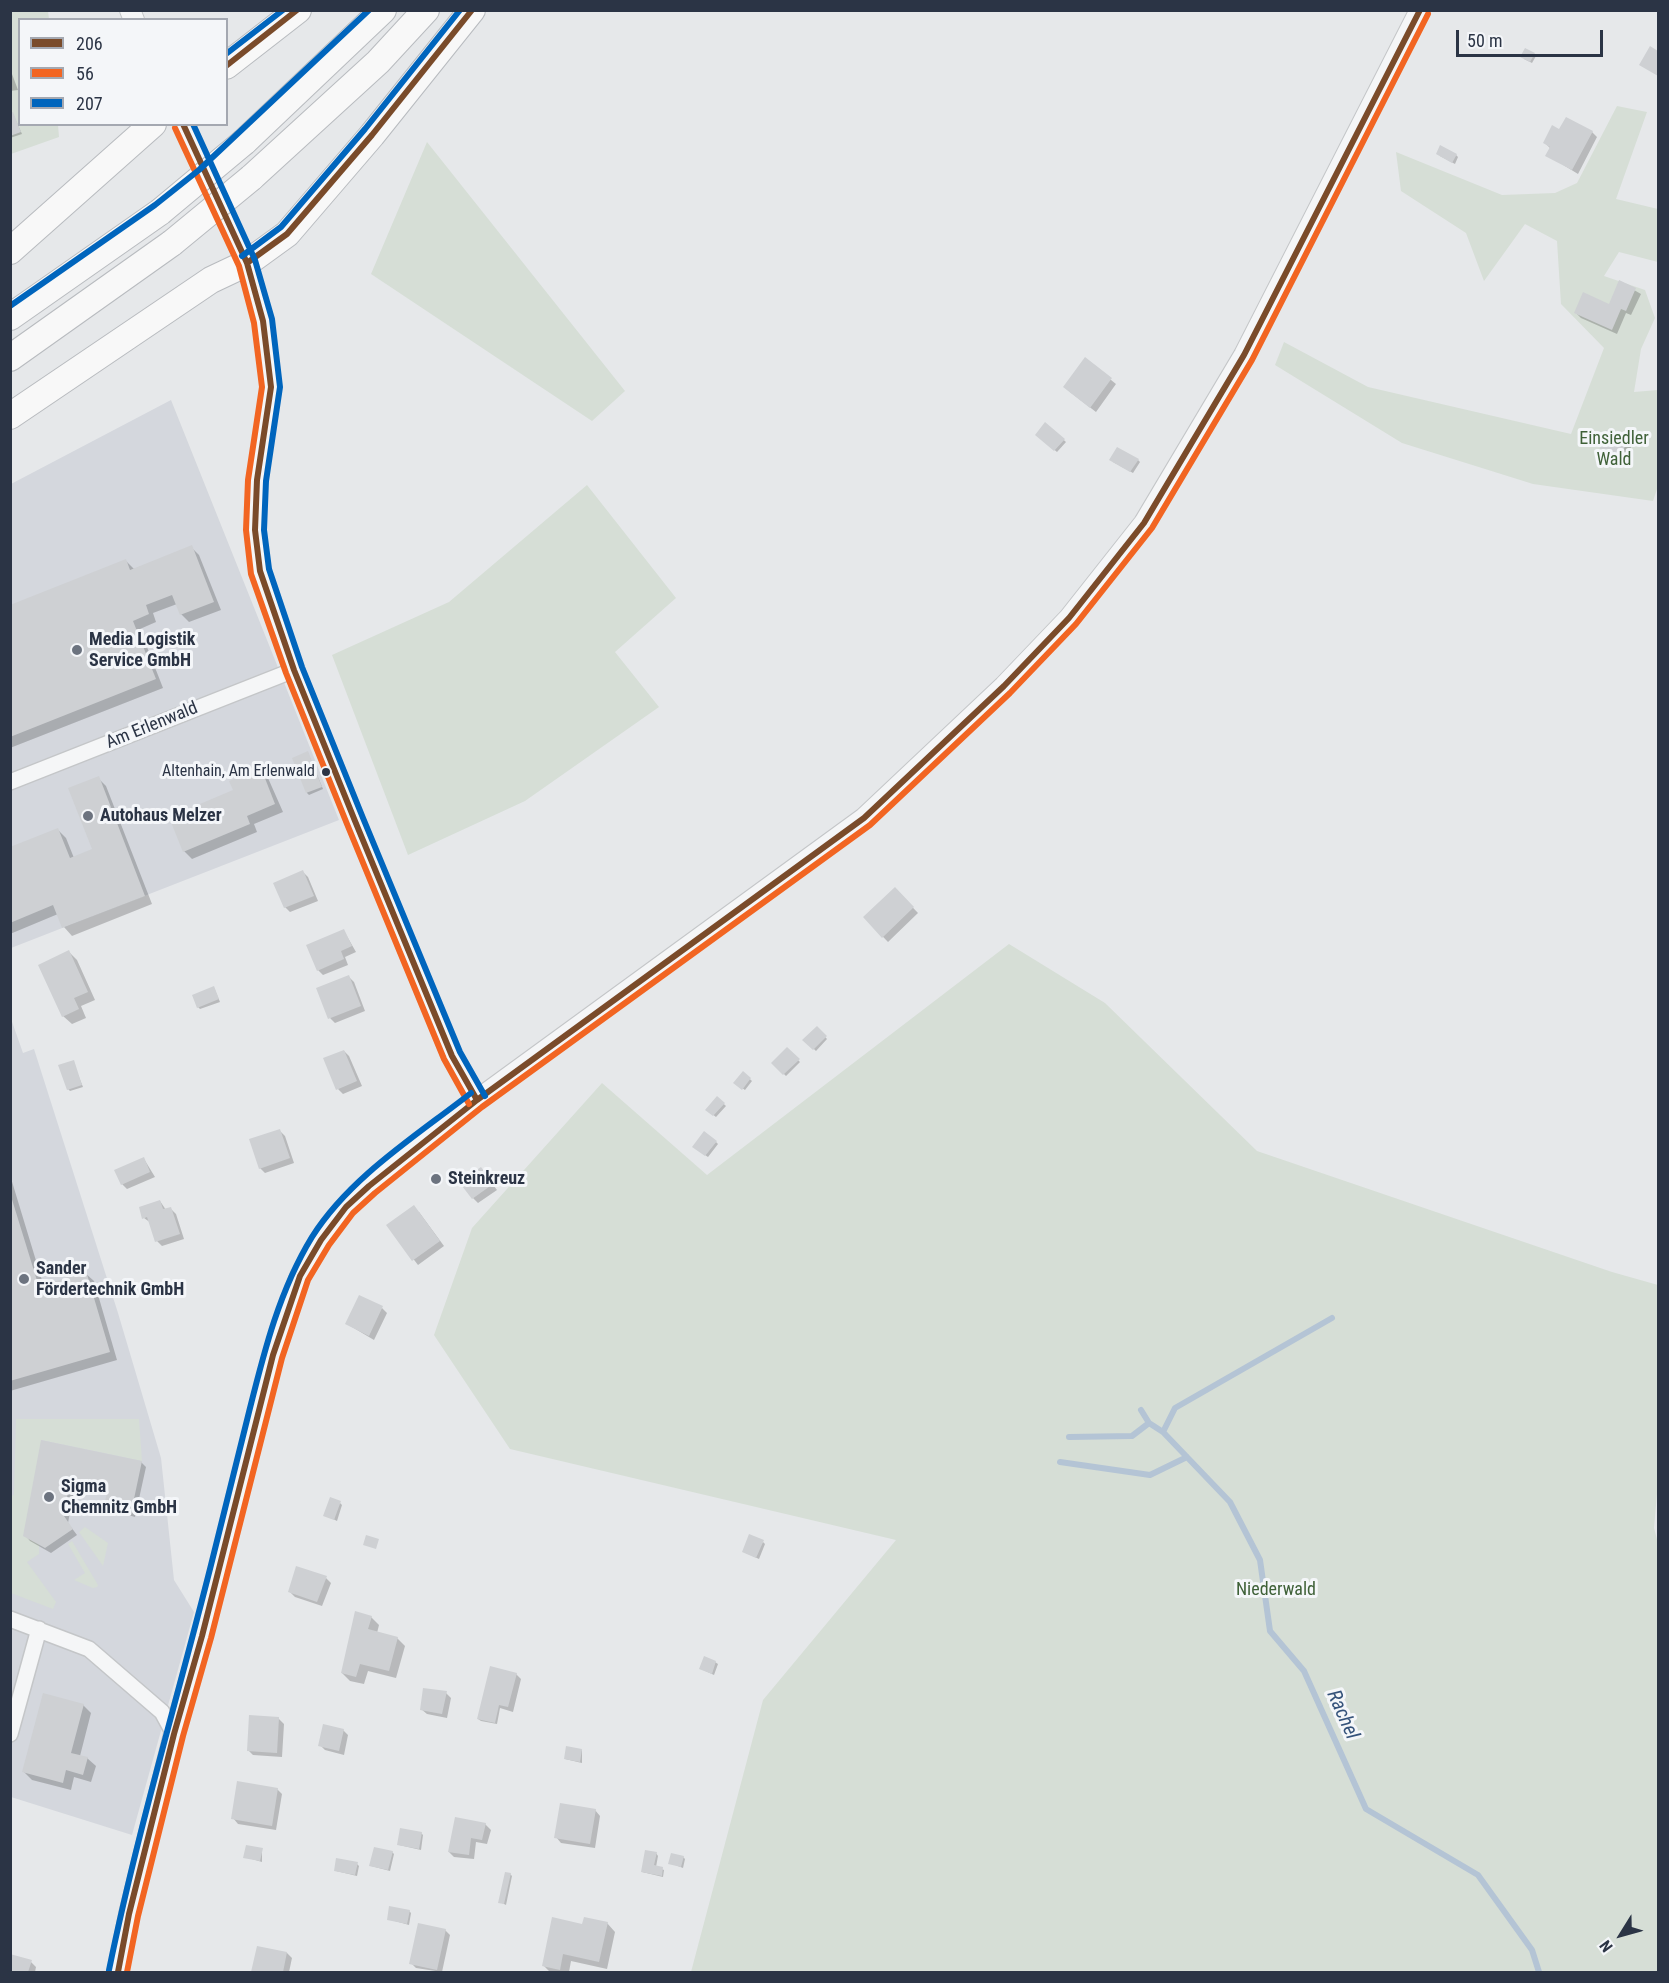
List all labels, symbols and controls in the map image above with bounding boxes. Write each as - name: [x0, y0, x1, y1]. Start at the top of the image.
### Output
- legend: [18, 18, 228, 126]
- scale bar: [1459, 18, 1606, 56]
- text: 50 m: [1467, 30, 1502, 51]
- text: 206: [76, 33, 103, 54]
- text: 56: [76, 63, 94, 84]
- text: 207: [76, 93, 103, 114]
- park label: Einsiedler Wald: [1579, 428, 1649, 470]
- place label: Media Logistik Service GmbH: [89, 629, 195, 672]
- marker: Media Logistik Service GmbH: [70, 643, 84, 657]
- street label: Am Erlenwald: [103, 698, 201, 754]
- place label: Altenhain, Am Erlenwald: [162, 762, 315, 782]
- marker: Altenhain, Am Erlenwald: [320, 766, 332, 778]
- place label: Autohaus Melzer: [100, 805, 222, 827]
- marker: Autohaus Melzer: [81, 809, 95, 823]
- place label: Steinkreuz: [448, 1168, 525, 1190]
- marker: Steinkreuz: [429, 1172, 443, 1186]
- place label: Sander Fördertechnik GmbH: [36, 1258, 184, 1300]
- marker: Sander Fördertechnik GmbH: [17, 1272, 31, 1286]
- place label: Sigma Chemnitz GmbH: [61, 1476, 177, 1518]
- marker: Sigma Chemnitz GmbH: [42, 1490, 56, 1504]
- park label: Niederwald: [1236, 1579, 1316, 1601]
- water label: Rachel: [1321, 1687, 1363, 1743]
- north arrow: [1591, 1905, 1651, 1965]
- text: N: [1596, 1937, 1617, 1956]

